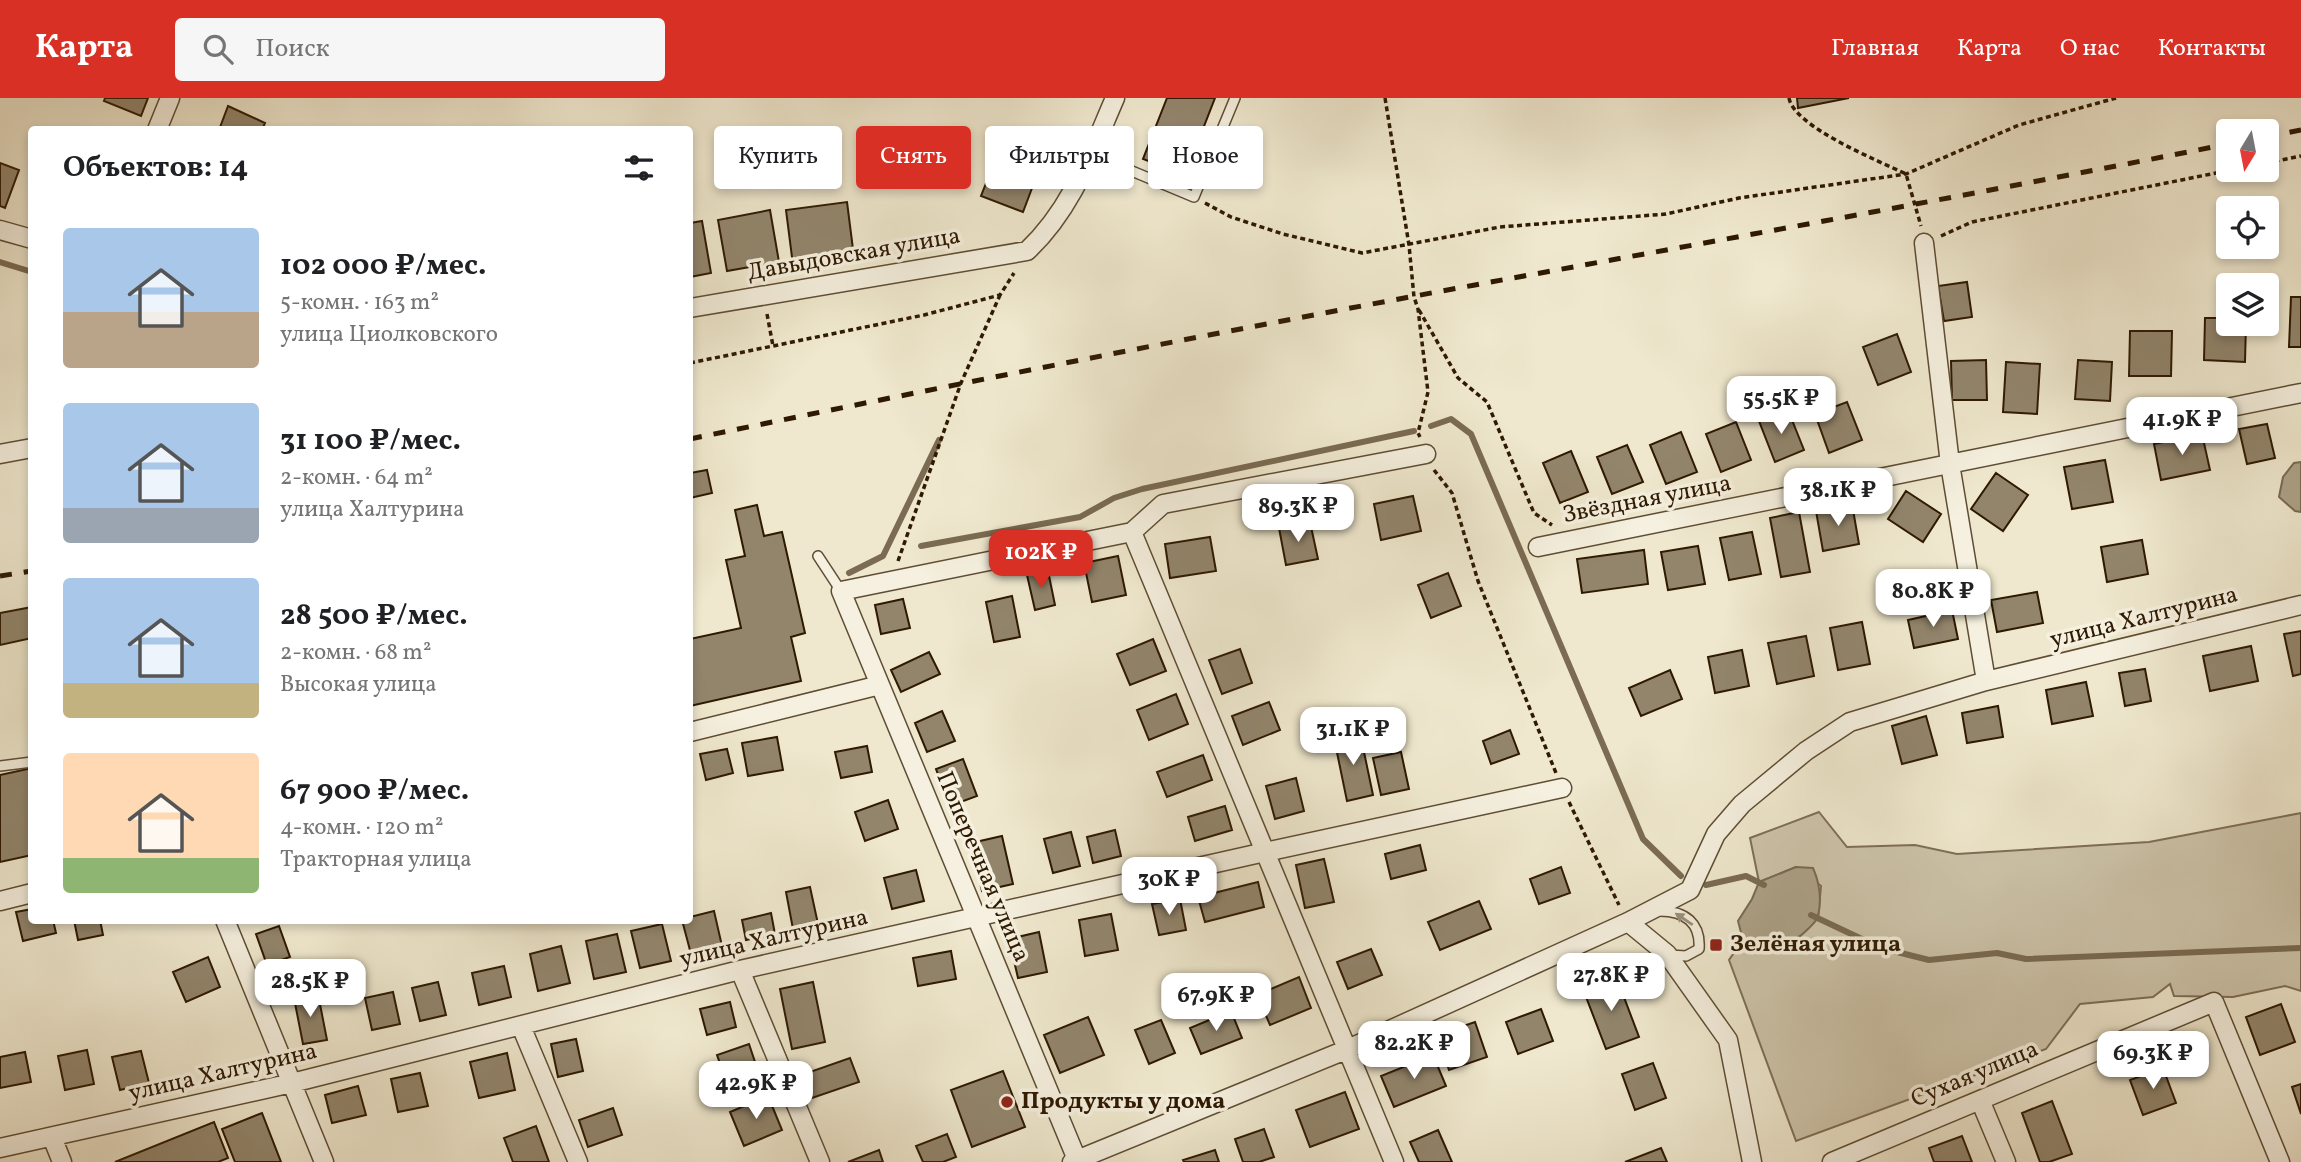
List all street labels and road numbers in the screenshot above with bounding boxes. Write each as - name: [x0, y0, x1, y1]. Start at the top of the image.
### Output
- street label: Давыдовская улица: [745, 220, 963, 290]
- street label: Звёздная улица: [1560, 467, 1734, 533]
- street label: улица Халтурина: [2046, 578, 2242, 658]
- street label: Поперечная улица: [927, 767, 1037, 967]
- street label: улица Халтурина: [676, 901, 872, 977]
- street label: Сухая улица: [1906, 1033, 2044, 1117]
- street label: улица Халтурина: [125, 1035, 321, 1111]

